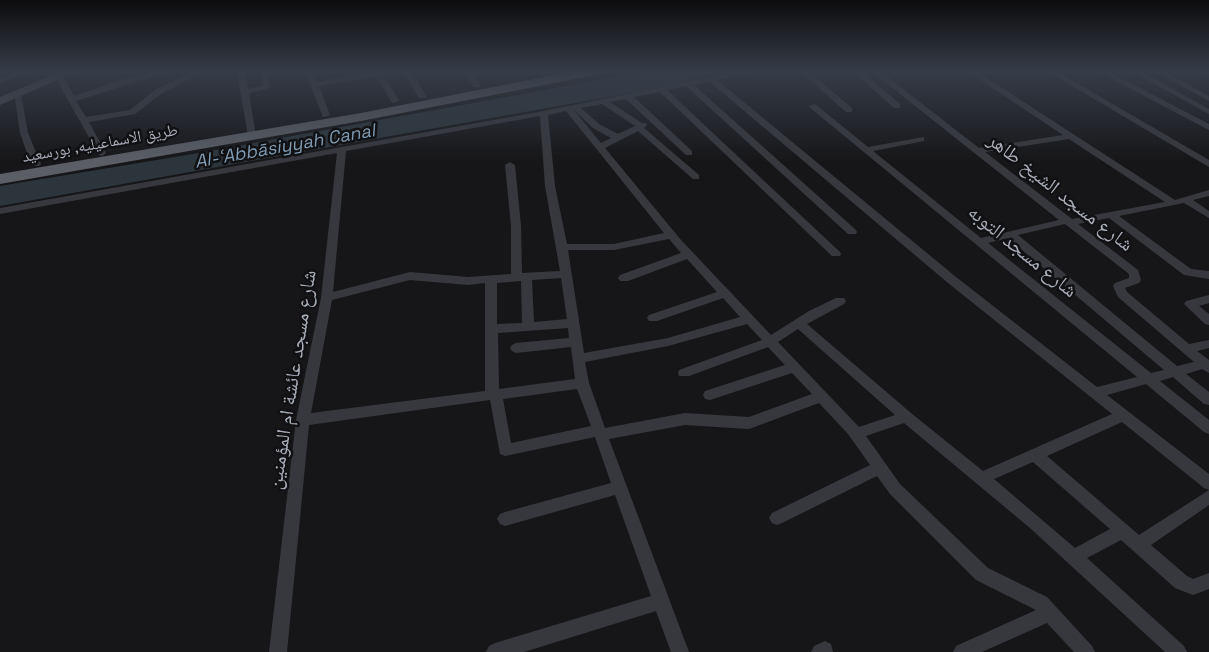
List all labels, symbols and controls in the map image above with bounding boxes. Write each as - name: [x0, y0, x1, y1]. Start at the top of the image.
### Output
- street label: طريق الاسماعيليه, بورسعيد: [21, 121, 179, 167]
- water label: Al-ʿAbbāsiyyah Canal: [193, 121, 377, 173]
- street label: شارع مسجد الشيخ طاهر: [983, 129, 1137, 257]
- street label: شارع مسجد التوبه: [963, 201, 1081, 303]
- street label: شارع مسجد عائشة ام المؤمنين: [264, 269, 322, 491]

